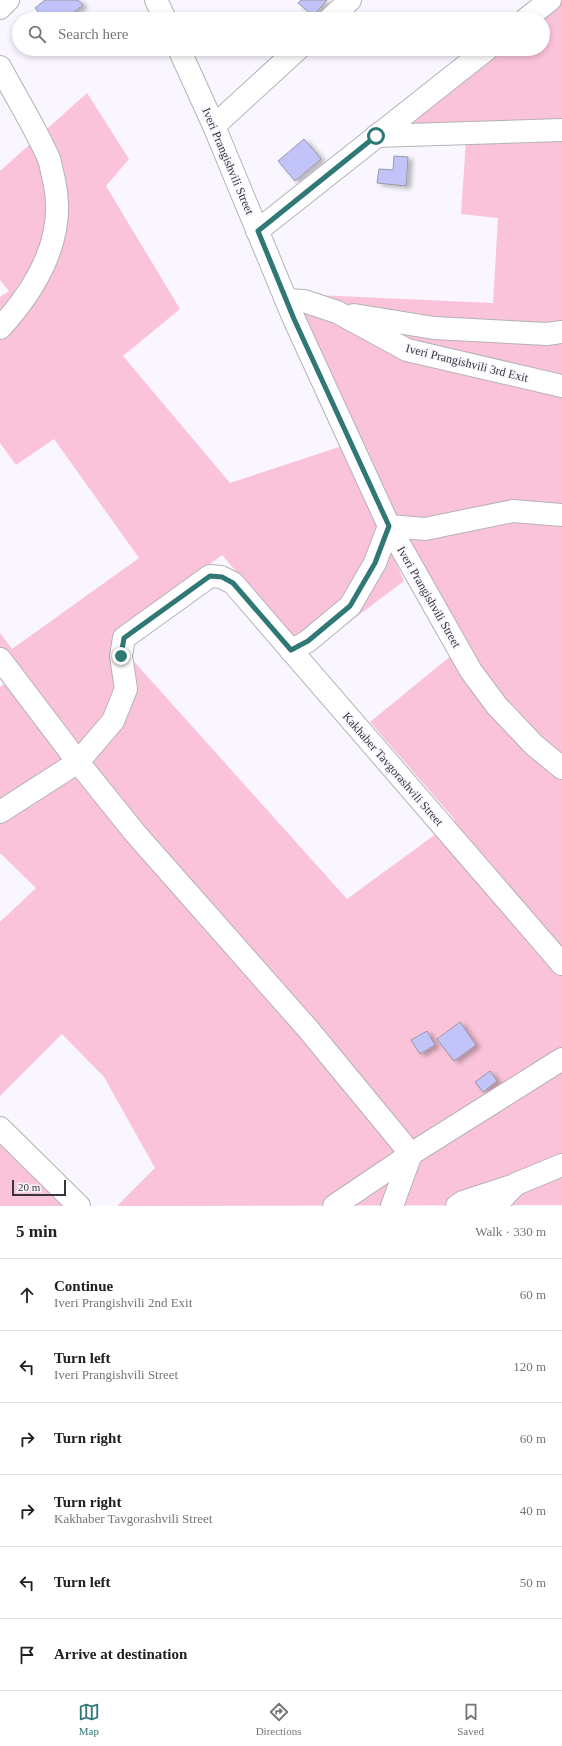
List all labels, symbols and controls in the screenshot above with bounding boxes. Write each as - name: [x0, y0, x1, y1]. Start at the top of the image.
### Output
- search box: [12, 12, 550, 56]
- icon: search: [26, 23, 48, 45]
- text: Search here: [58, 26, 128, 42]
- street label: Iveri Prangishvili Street: [199, 105, 257, 217]
- route start: [367, 127, 385, 145]
- street label: Iveri Prangishvili 3rd Exit: [404, 341, 530, 385]
- street label: Iveri Prangishvili Street: [394, 544, 464, 651]
- route end: [112, 647, 130, 665]
- street label: Kakhaber Tavgorashvili Street: [340, 709, 447, 829]
- scale bar: [12, 1178, 66, 1197]
- text: 20 m: [18, 1181, 40, 1193]
- text: 5 min: [16, 1222, 57, 1241]
- text: Walk · 330 m: [475, 1224, 546, 1239]
- text: Continue: [54, 1278, 113, 1294]
- icon: ahead: [16, 1284, 38, 1306]
- text: 60 m: [520, 1287, 546, 1302]
- text: Iveri Prangishvili 2nd Exit: [54, 1295, 192, 1310]
- text: Turn left: [54, 1350, 111, 1366]
- icon: left: [16, 1356, 38, 1378]
- text: 120 m: [513, 1359, 546, 1374]
- text: Iveri Prangishvili Street: [54, 1367, 178, 1382]
- icon: right: [16, 1428, 38, 1450]
- text: Turn right: [54, 1430, 121, 1446]
- text: 60 m: [520, 1431, 546, 1446]
- text: Turn right: [54, 1494, 121, 1510]
- icon: right: [16, 1500, 38, 1522]
- text: 40 m: [520, 1503, 546, 1518]
- text: Kakhaber Tavgorashvili Street: [54, 1511, 212, 1526]
- icon: left: [16, 1572, 38, 1594]
- text: Turn left: [54, 1574, 111, 1590]
- text: 50 m: [520, 1575, 546, 1590]
- icon: arrive: [16, 1644, 38, 1666]
- text: Arrive at destination: [54, 1646, 187, 1662]
- tab: Map: [78, 1701, 100, 1737]
- tab: Directions: [256, 1701, 301, 1737]
- tab: Saved: [457, 1701, 484, 1737]

